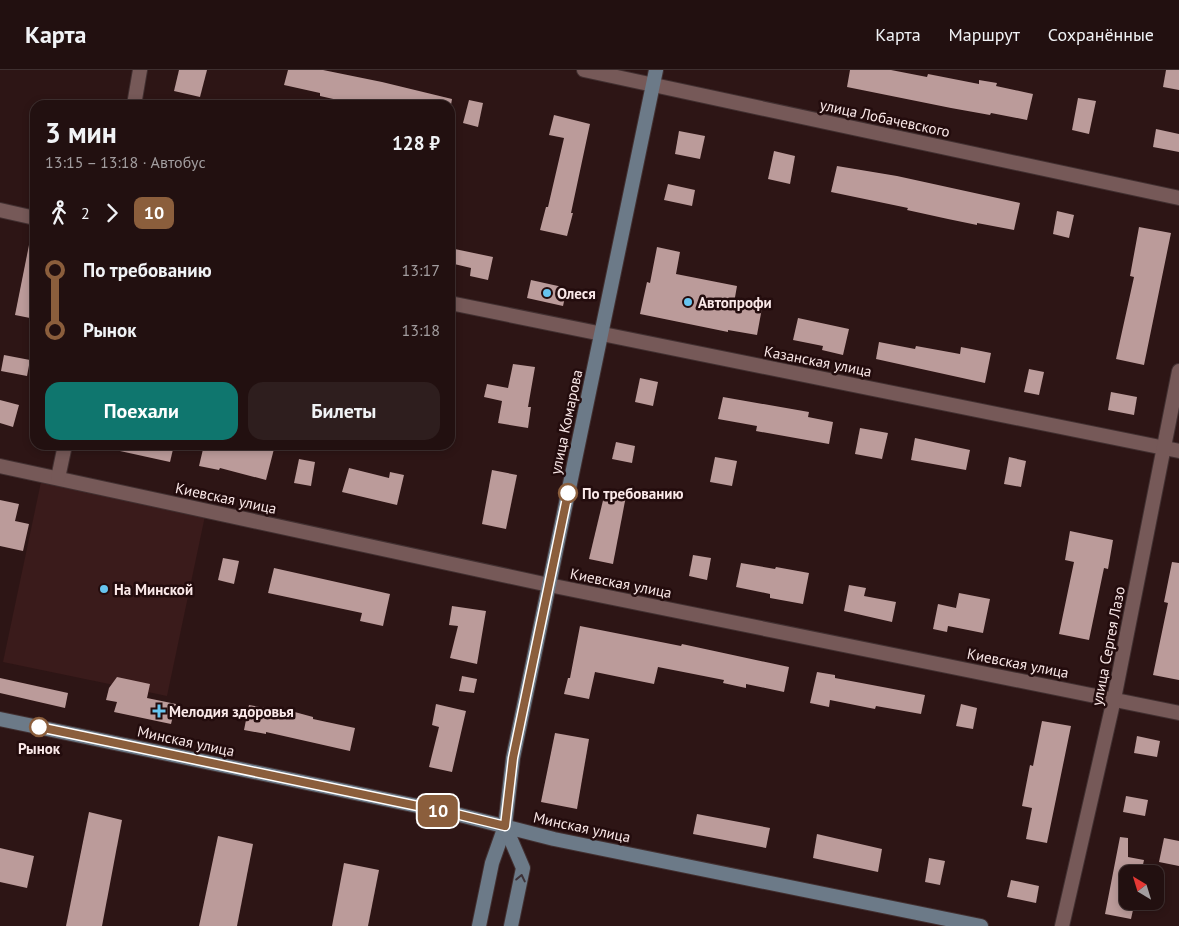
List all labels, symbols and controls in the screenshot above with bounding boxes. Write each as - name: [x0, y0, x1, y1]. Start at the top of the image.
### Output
- text: Карта: [25, 19, 87, 50]
- text: Карта: [875, 23, 921, 46]
- text: Маршрут: [949, 23, 1020, 46]
- text: Сохранённые: [1048, 23, 1154, 46]
- street label: улица Лобачевского: [818, 95, 952, 141]
- text: 3 мин: [45, 114, 117, 151]
- text: 128 ₽: [392, 131, 440, 155]
- text: 13:15 – 13:18 · Автобус: [45, 152, 206, 172]
- icon: walk: [45, 199, 73, 227]
- icon: forward: [98, 199, 126, 227]
- text: 10: [144, 201, 164, 224]
- text: 2: [81, 203, 90, 223]
- text: По требованию: [83, 258, 212, 282]
- text: 13:17: [402, 260, 440, 280]
- place label: Олеся: [557, 284, 596, 303]
- marker: Олеся: [541, 287, 553, 299]
- place label: Автопрофи: [698, 293, 772, 312]
- marker: Автопрофи: [682, 296, 694, 308]
- text: Рынок: [83, 318, 137, 342]
- text: 13:18: [402, 320, 440, 340]
- street label: Казанская улица: [762, 341, 874, 381]
- street label: улица Комарова: [546, 368, 586, 476]
- button: Поехали: [45, 382, 238, 440]
- button: Билеты: [248, 382, 440, 440]
- street label: Киевская улица: [174, 478, 278, 518]
- marker: По требованию: [558, 483, 578, 503]
- place label: По требованию: [582, 484, 684, 503]
- street label: Киевская улица: [569, 564, 673, 602]
- place label: На Минской: [114, 580, 193, 599]
- marker: На Минской: [98, 583, 110, 595]
- street label: улица Сергея Лазо: [1087, 585, 1129, 707]
- street label: Киевская улица: [966, 644, 1070, 682]
- place label: Мелодия здоровья: [169, 702, 294, 721]
- marker: Мелодия здоровья: [153, 705, 165, 717]
- marker: Рынок: [29, 717, 49, 737]
- street label: Минская улица: [136, 721, 236, 761]
- place label: Рынок: [18, 739, 61, 758]
- line badge: 10: [416, 795, 460, 827]
- text: 10: [428, 799, 448, 822]
- street label: Минская улица: [532, 807, 632, 847]
- north arrow: [1119, 865, 1164, 910]
- map controls: [1119, 865, 1164, 910]
- one-way arrow: [515, 874, 526, 883]

